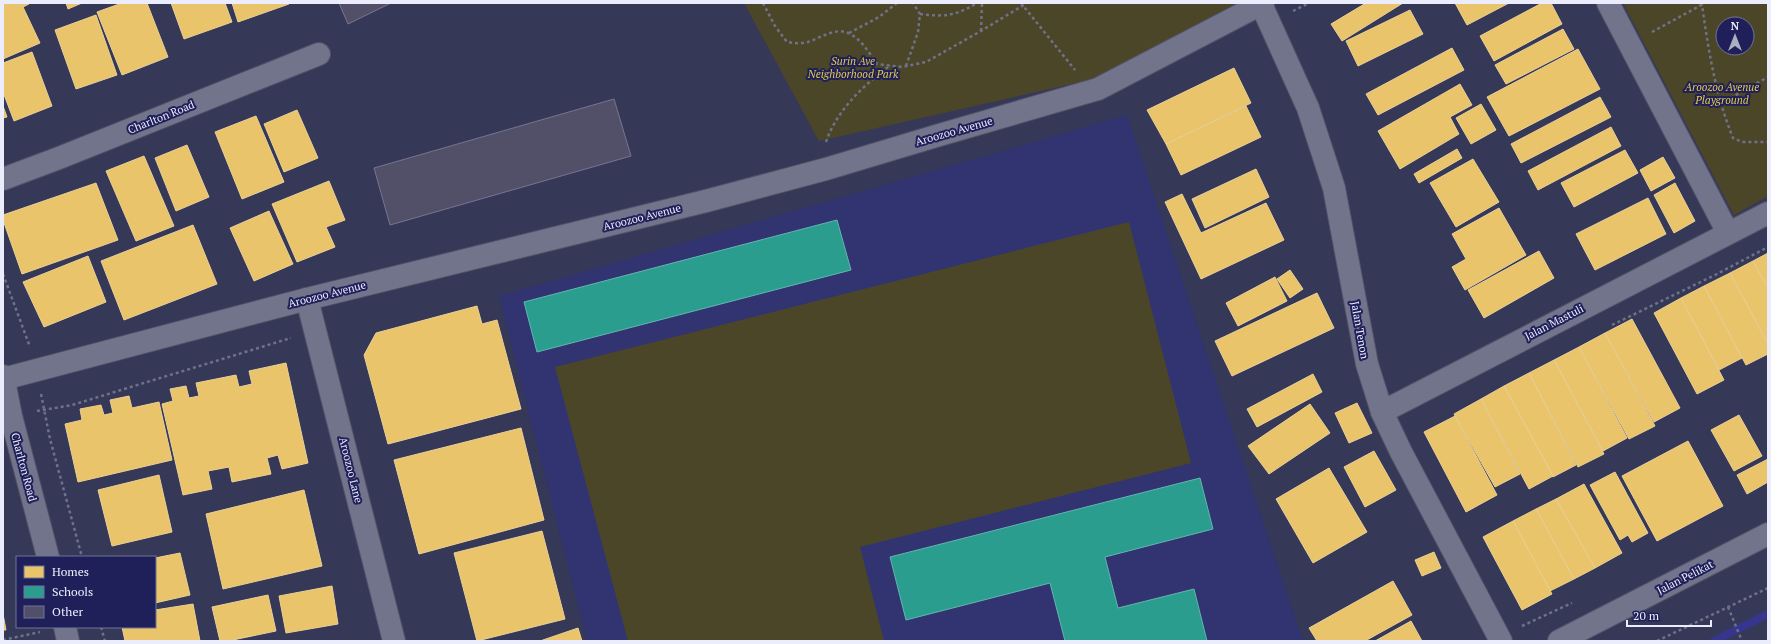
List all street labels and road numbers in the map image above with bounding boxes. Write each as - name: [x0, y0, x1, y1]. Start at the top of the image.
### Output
- street label: Charlton Road: [126, 97, 196, 137]
- street label: Aroozoo Avenue: [914, 113, 995, 149]
- street label: Aroozoo Avenue: [602, 200, 683, 233]
- street label: Aroozoo Avenue: [287, 277, 368, 310]
- street label: Jalan Tenon: [1348, 300, 1372, 360]
- street label: Jalan Mastuli: [1522, 301, 1586, 343]
- street label: Charlton Road: [8, 431, 40, 503]
- street label: Aroozoo Lane: [336, 436, 366, 505]
- street label: Jalan Pelikat: [1655, 557, 1715, 597]

